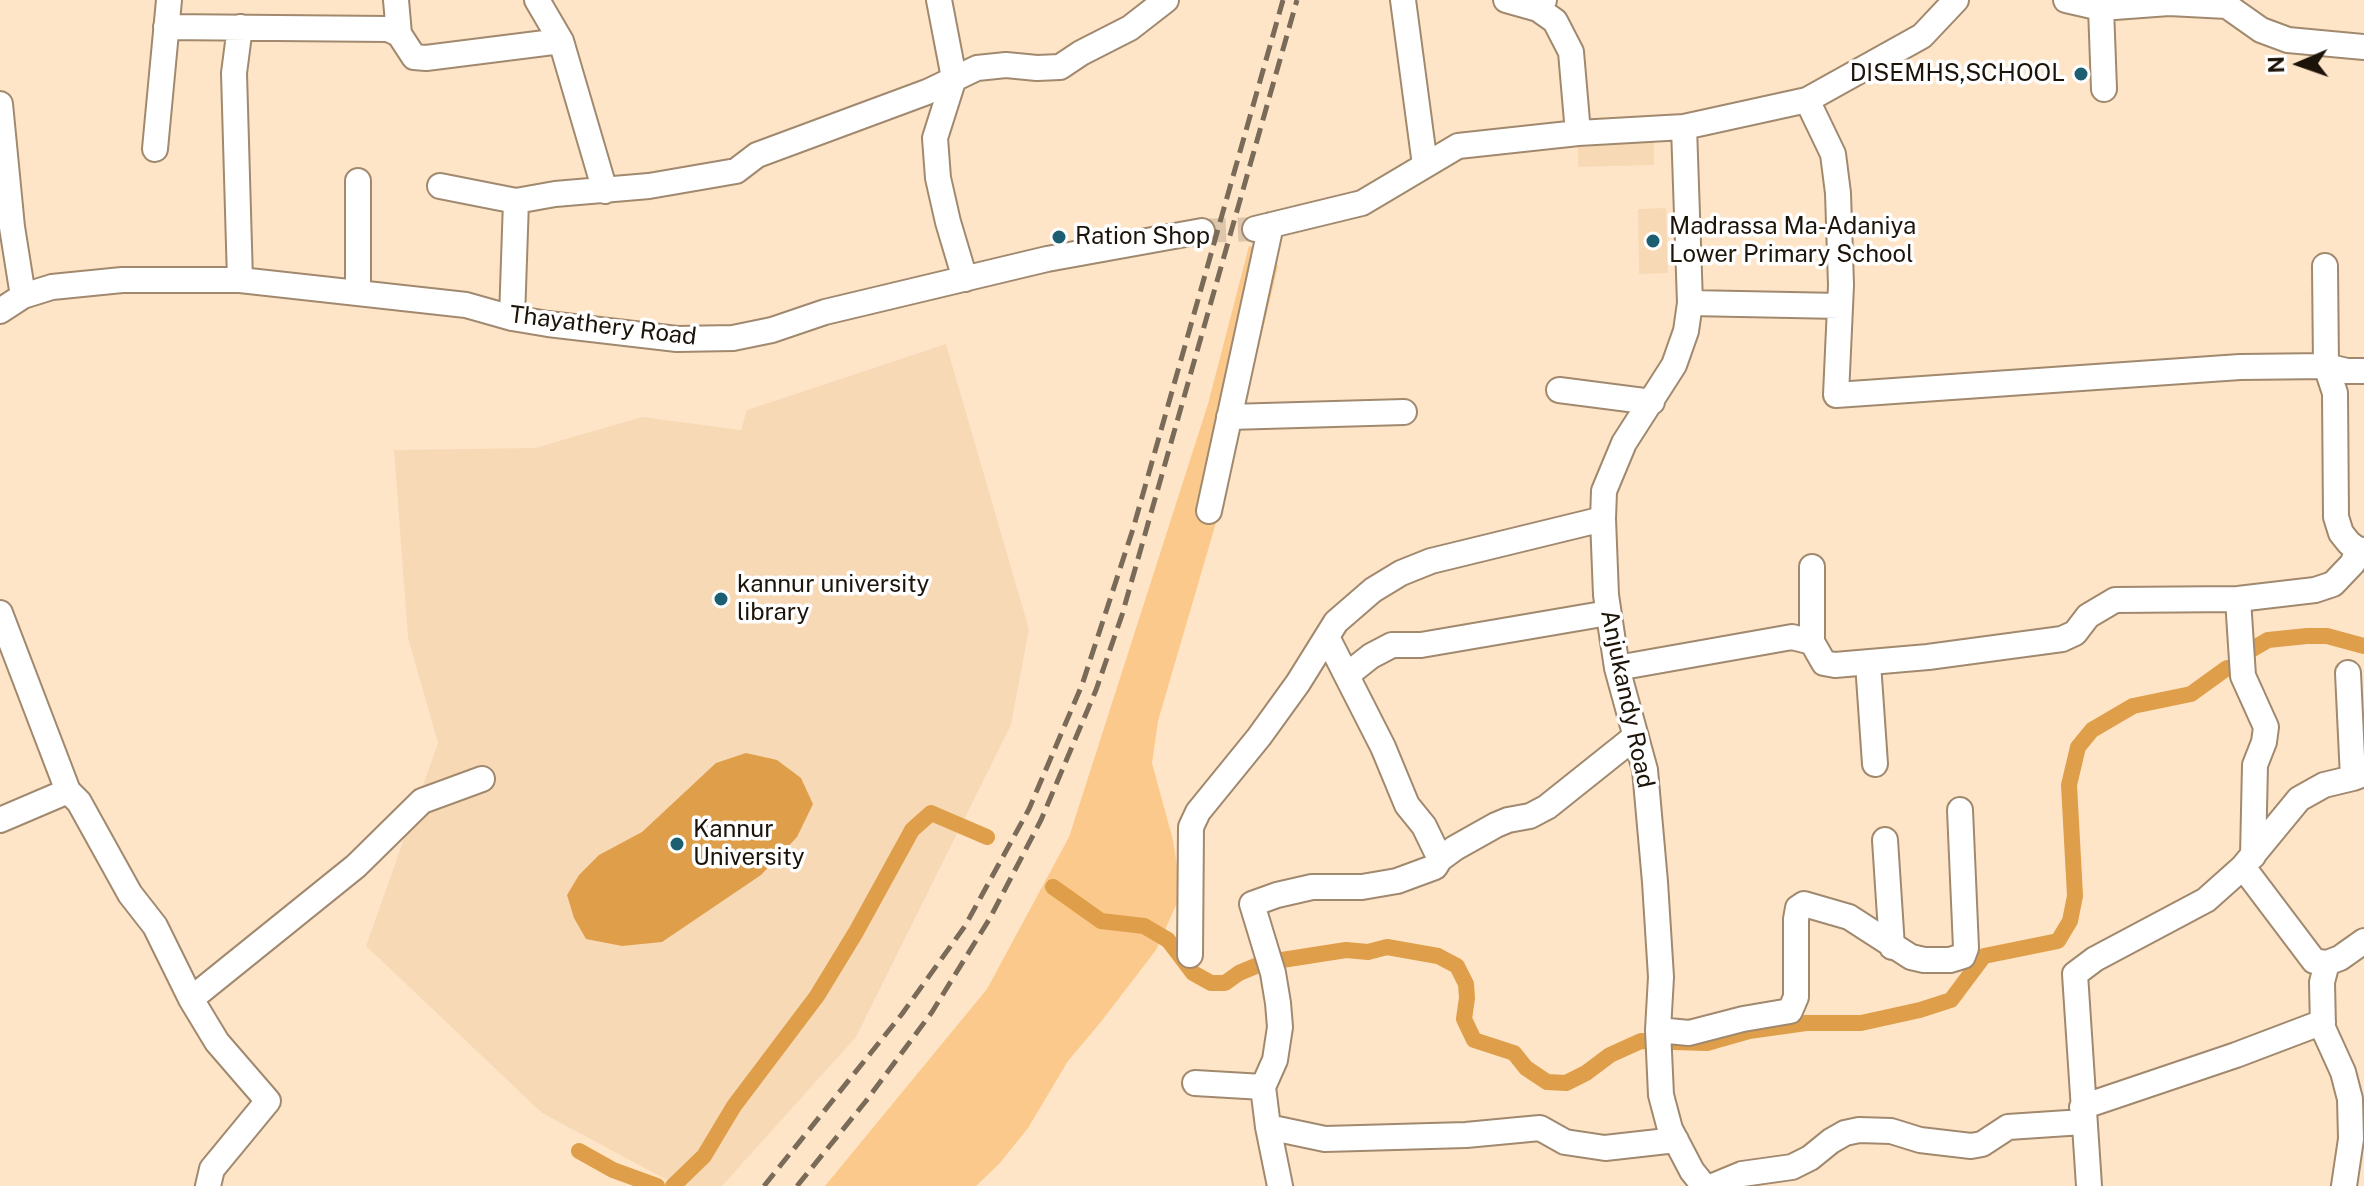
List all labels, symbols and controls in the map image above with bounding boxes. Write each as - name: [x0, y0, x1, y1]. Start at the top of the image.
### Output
- north arrow: [2260, 24, 2340, 104]
- text: N: [2263, 56, 2289, 74]
- place label: DISEMHS,SCHOOL: [1850, 60, 2065, 88]
- marker: DISEMHS,SCHOOL: [2072, 65, 2090, 83]
- place label: Madrassa Ma-Adaniya Lower Primary School: [1669, 213, 1916, 269]
- place label: Ration Shop: [1075, 223, 1210, 251]
- marker: Ration Shop: [1050, 228, 1068, 246]
- marker: Madrassa Ma-Adaniya Lower Primary School: [1644, 232, 1662, 250]
- street label: Thayathery Road: [508, 300, 698, 352]
- place label: kannur university library: [737, 571, 929, 627]
- marker: kannur university library: [712, 590, 730, 608]
- street label: Anjukandy Road: [1594, 607, 1660, 791]
- place label: Kannur University: [693, 816, 805, 872]
- marker: Kannur University: [668, 835, 686, 853]

